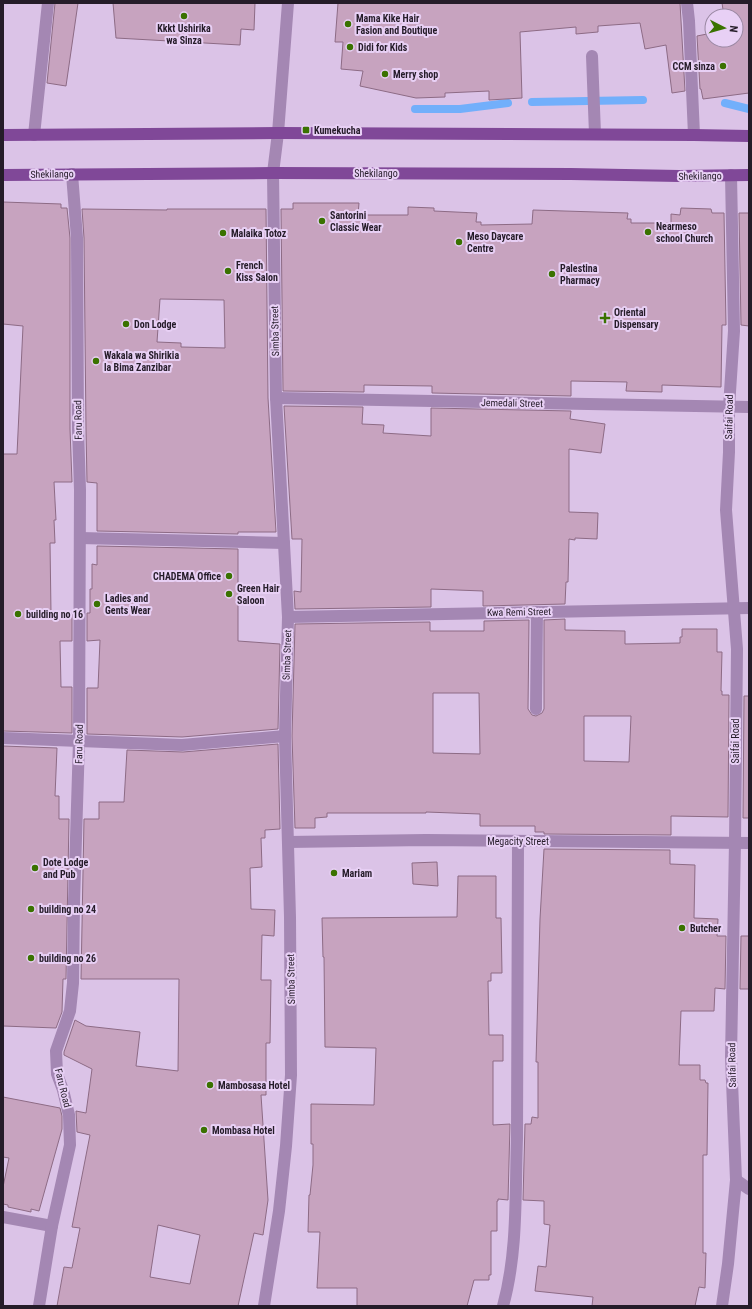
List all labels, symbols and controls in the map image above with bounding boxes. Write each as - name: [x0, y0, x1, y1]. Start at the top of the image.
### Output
- north arrow: [704, 8, 744, 48]
- marker: Kkkt Ushirika wa Sinza: [179, 11, 189, 21]
- place label: Mama Kike Hair Fasion and Boutique: [356, 13, 437, 36]
- marker: Mama Kike Hair Fasion and Boutique: [343, 19, 353, 29]
- place label: Kkkt Ushirika wa Sinza: [157, 23, 211, 46]
- text: N: [727, 25, 740, 33]
- marker: Didi for Kids: [345, 42, 355, 52]
- place label: Didi for Kids: [358, 42, 408, 53]
- place label: CCM sinza: [673, 61, 715, 72]
- marker: CCM sinza: [718, 61, 728, 71]
- marker: Merry shop: [380, 69, 390, 79]
- place label: Merry shop: [393, 69, 438, 80]
- marker: Kumekucha: [301, 125, 311, 135]
- place label: Kumekucha: [314, 125, 361, 136]
- street label: Shekilango: [30, 168, 74, 180]
- street label: Shekilango: [354, 168, 398, 179]
- street label: Shekilango: [678, 170, 722, 182]
- place label: Santorini Classic Wear: [330, 210, 382, 233]
- marker: Santorini Classic Wear: [317, 216, 327, 226]
- place label: Nearmeso school Church: [656, 221, 713, 244]
- marker: Nearmeso school Church: [643, 227, 653, 237]
- marker: Malaika Totoz: [218, 228, 228, 238]
- place label: Malaika Totoz: [231, 228, 287, 239]
- place label: Meso Daycare Centre: [467, 231, 523, 254]
- marker: Meso Daycare Centre: [454, 237, 464, 247]
- place label: French Kiss Salon: [236, 260, 278, 283]
- place label: Palestina Pharmacy: [560, 263, 600, 286]
- marker: French Kiss Salon: [223, 266, 233, 276]
- marker: Palestina Pharmacy: [547, 269, 557, 279]
- street label: Simba Street: [269, 306, 281, 356]
- place label: Oriental Dispensary: [614, 307, 659, 330]
- marker: Oriental Dispensary: [599, 312, 611, 324]
- marker: Don Lodge: [121, 319, 131, 329]
- place label: Don Lodge: [134, 319, 177, 330]
- place label: Wakala wa Shirikia la Bima Zanzibar: [104, 350, 179, 373]
- marker: Wakala wa Shirikia la Bima Zanzibar: [91, 356, 101, 366]
- street label: Saifai Road: [723, 394, 735, 440]
- street label: Jemedali Street: [481, 397, 543, 409]
- street label: Faru Road: [72, 400, 84, 440]
- place label: CHADEMA Office: [153, 571, 221, 582]
- marker: CHADEMA Office: [224, 571, 234, 581]
- place label: Green Hair Saloon: [237, 583, 280, 606]
- marker: Green Hair Saloon: [224, 589, 234, 599]
- place label: Ladies and Gents Wear: [105, 593, 151, 616]
- marker: Ladies and Gents Wear: [92, 599, 102, 609]
- street label: Kwa Remi Street: [487, 606, 551, 618]
- marker: building no 16: [13, 609, 23, 619]
- place label: building no 16: [26, 609, 83, 620]
- street label: Simba Street: [281, 630, 293, 680]
- street label: Saifai Road: [730, 719, 741, 763]
- street label: Faru Road: [73, 724, 85, 764]
- street label: Megacity Street: [487, 836, 549, 847]
- place label: Dote Lodge and Pub: [43, 857, 89, 880]
- marker: Dote Lodge and Pub: [30, 863, 40, 873]
- marker: Mariam: [329, 868, 339, 878]
- place label: Mariam: [342, 868, 372, 879]
- marker: building no 24: [26, 904, 36, 914]
- place label: building no 24: [39, 904, 96, 915]
- marker: Butcher: [677, 923, 687, 933]
- place label: Butcher: [690, 923, 722, 934]
- marker: building no 26: [26, 953, 36, 963]
- place label: building no 26: [39, 953, 96, 964]
- street label: Simba Street: [285, 954, 297, 1004]
- street label: Saifai Road: [726, 1042, 738, 1088]
- street label: Faru Road: [53, 1067, 73, 1109]
- marker: Mambosasa Hotel: [205, 1080, 215, 1090]
- place label: Mambosasa Hotel: [218, 1080, 290, 1091]
- marker: Mombasa Hotel: [199, 1125, 209, 1135]
- place label: Mombasa Hotel: [212, 1125, 275, 1136]

